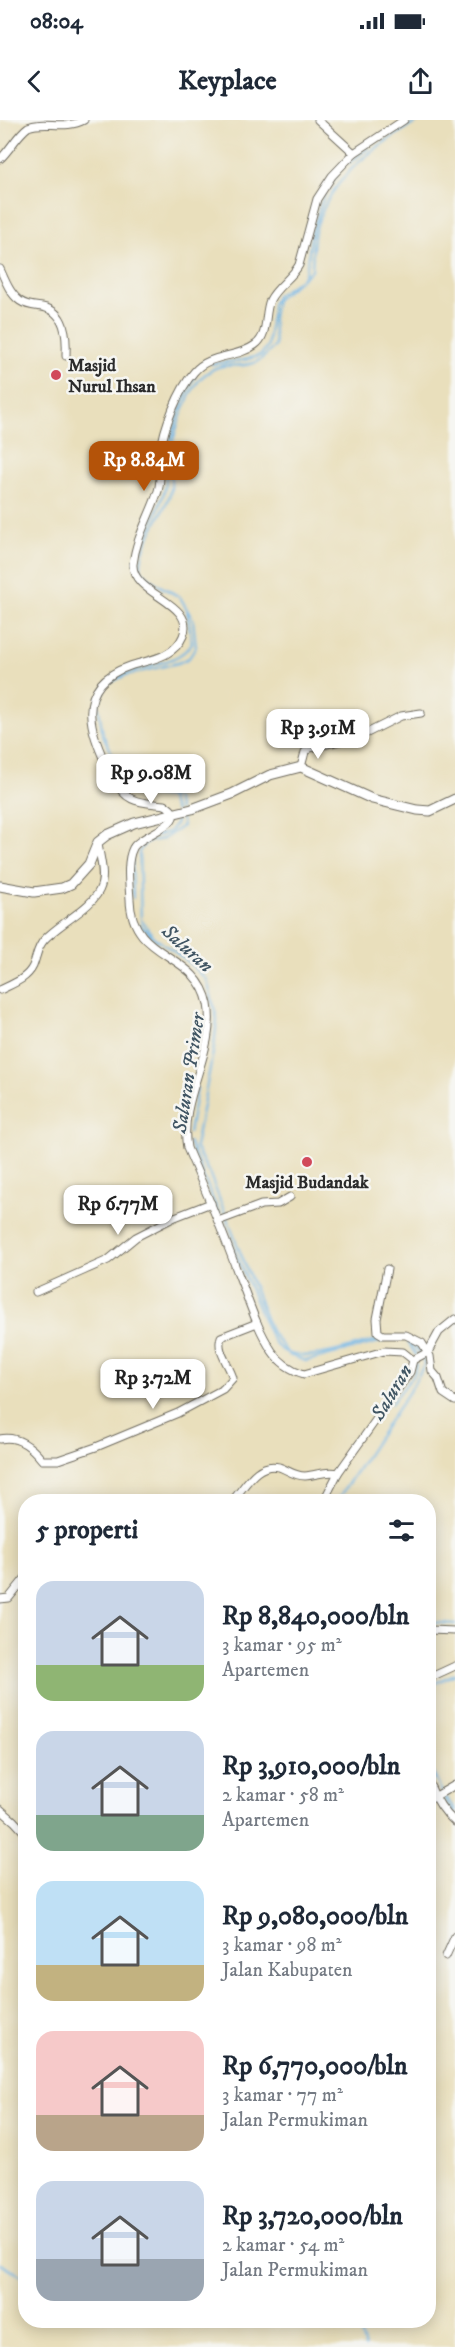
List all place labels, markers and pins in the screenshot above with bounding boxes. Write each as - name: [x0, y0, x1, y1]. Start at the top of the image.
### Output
- place label: Masjid Nurul Ihsan: [68, 355, 156, 398]
- marker: Masjid Nurul Ihsan: [49, 368, 63, 382]
- pin: Rp 8.84M: [82, 441, 206, 492]
- pin: Rp 3.91M: [256, 709, 380, 760]
- pin: Rp 9.08M: [89, 754, 213, 805]
- marker: Masjid Budandak: [300, 1155, 314, 1169]
- place label: Masjid Budandak: [245, 1172, 370, 1194]
- pin: Rp 6.77M: [56, 1185, 180, 1236]
- pin: Rp 3.72M: [91, 1359, 215, 1410]

